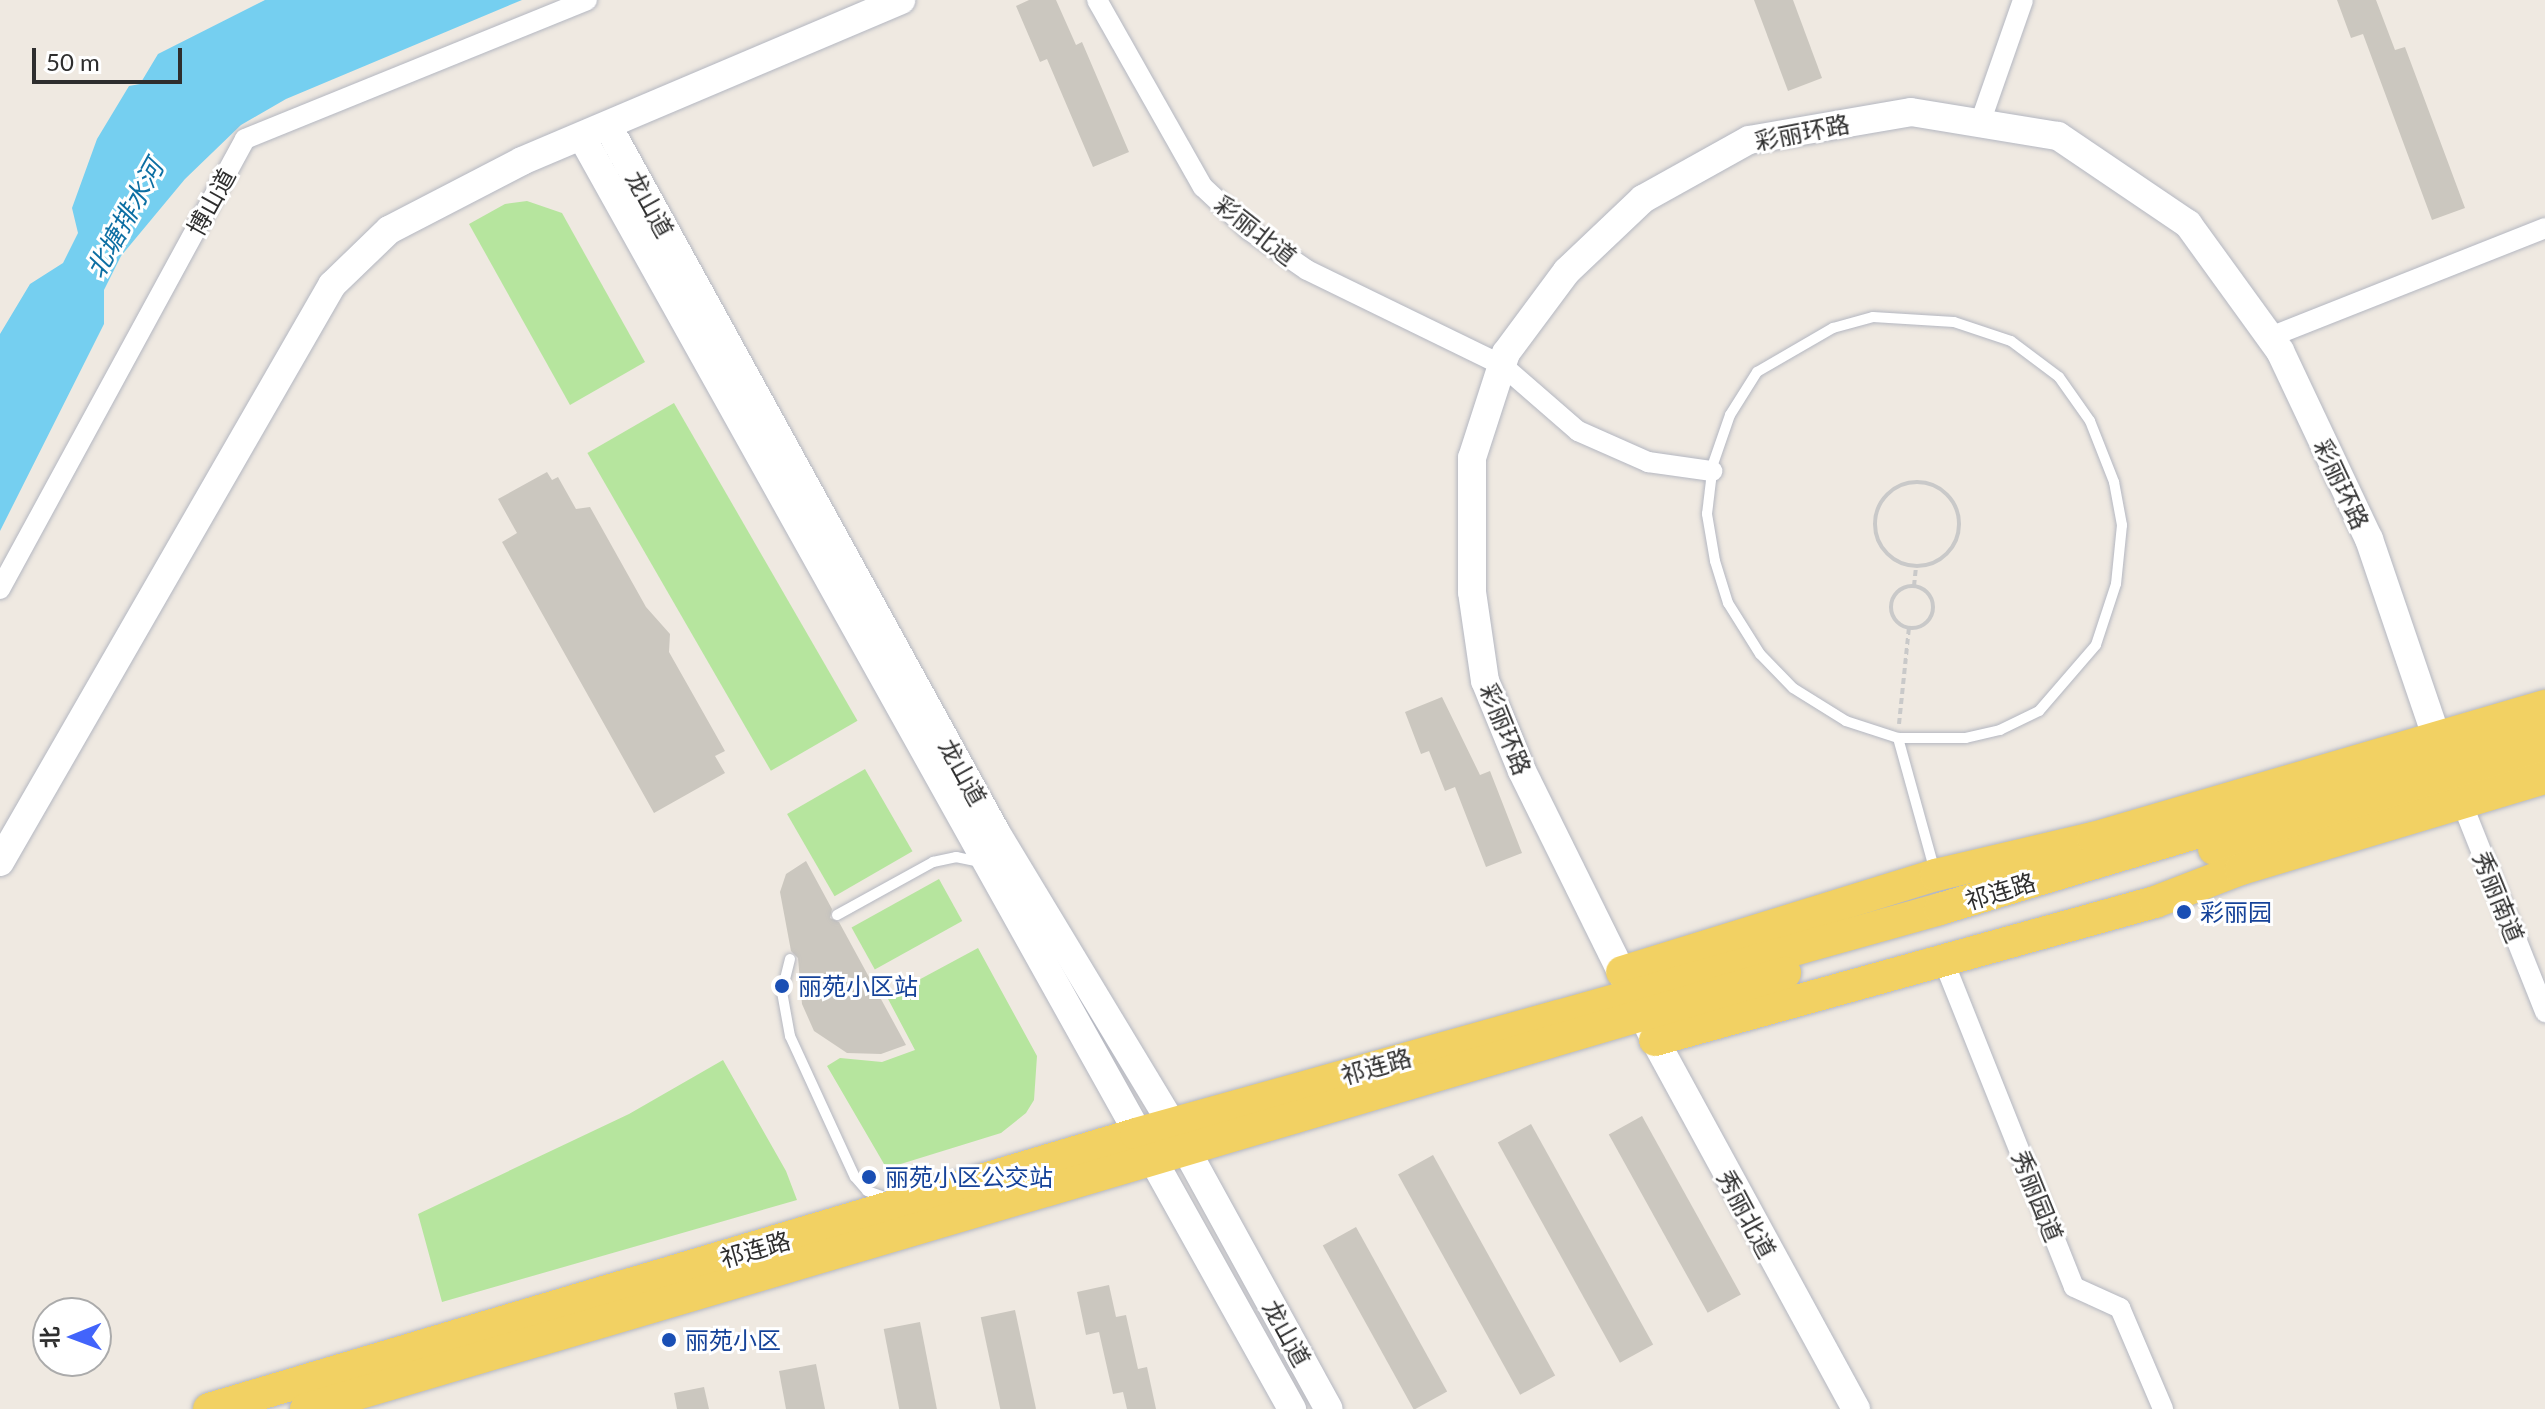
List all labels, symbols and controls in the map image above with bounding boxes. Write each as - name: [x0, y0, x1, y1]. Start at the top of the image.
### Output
- scale bar: [36, 32, 186, 82]
- text: 50 m: [46, 47, 100, 76]
- street label: 彩丽环路: [1752, 109, 1852, 155]
- water label: 北塘排水河: [80, 155, 170, 283]
- street label: 博山道: [181, 164, 241, 240]
- street label: 龙山道: [620, 166, 680, 242]
- street label: 彩丽北道: [1209, 189, 1303, 271]
- street label: 彩丽环路: [2309, 434, 2375, 534]
- street label: 彩丽环路: [1475, 679, 1537, 779]
- street label: 龙山道: [933, 734, 993, 810]
- street label: 秀丽南道: [2468, 847, 2530, 947]
- street label: 祁连路: [1961, 867, 2039, 915]
- place label: 彩丽园: [2200, 898, 2272, 926]
- marker: 彩丽园: [2175, 903, 2193, 921]
- place label: 丽苑小区站: [798, 972, 918, 1000]
- marker: 丽苑小区站: [773, 977, 791, 995]
- street label: 祁连路: [1337, 1042, 1415, 1090]
- street label: 秀丽园道: [2007, 1146, 2069, 1246]
- place label: 丽苑小区公交站: [885, 1163, 1053, 1191]
- street label: 秀丽北道: [1712, 1165, 1782, 1263]
- marker: 丽苑小区公交站: [860, 1168, 878, 1186]
- street label: 祁连路: [716, 1225, 794, 1273]
- street label: 龙山道: [1257, 1295, 1317, 1371]
- north arrow: [32, 1297, 112, 1377]
- text: 北: [36, 1326, 63, 1349]
- place label: 丽苑小区: [685, 1326, 781, 1354]
- marker: 丽苑小区: [660, 1331, 678, 1349]

